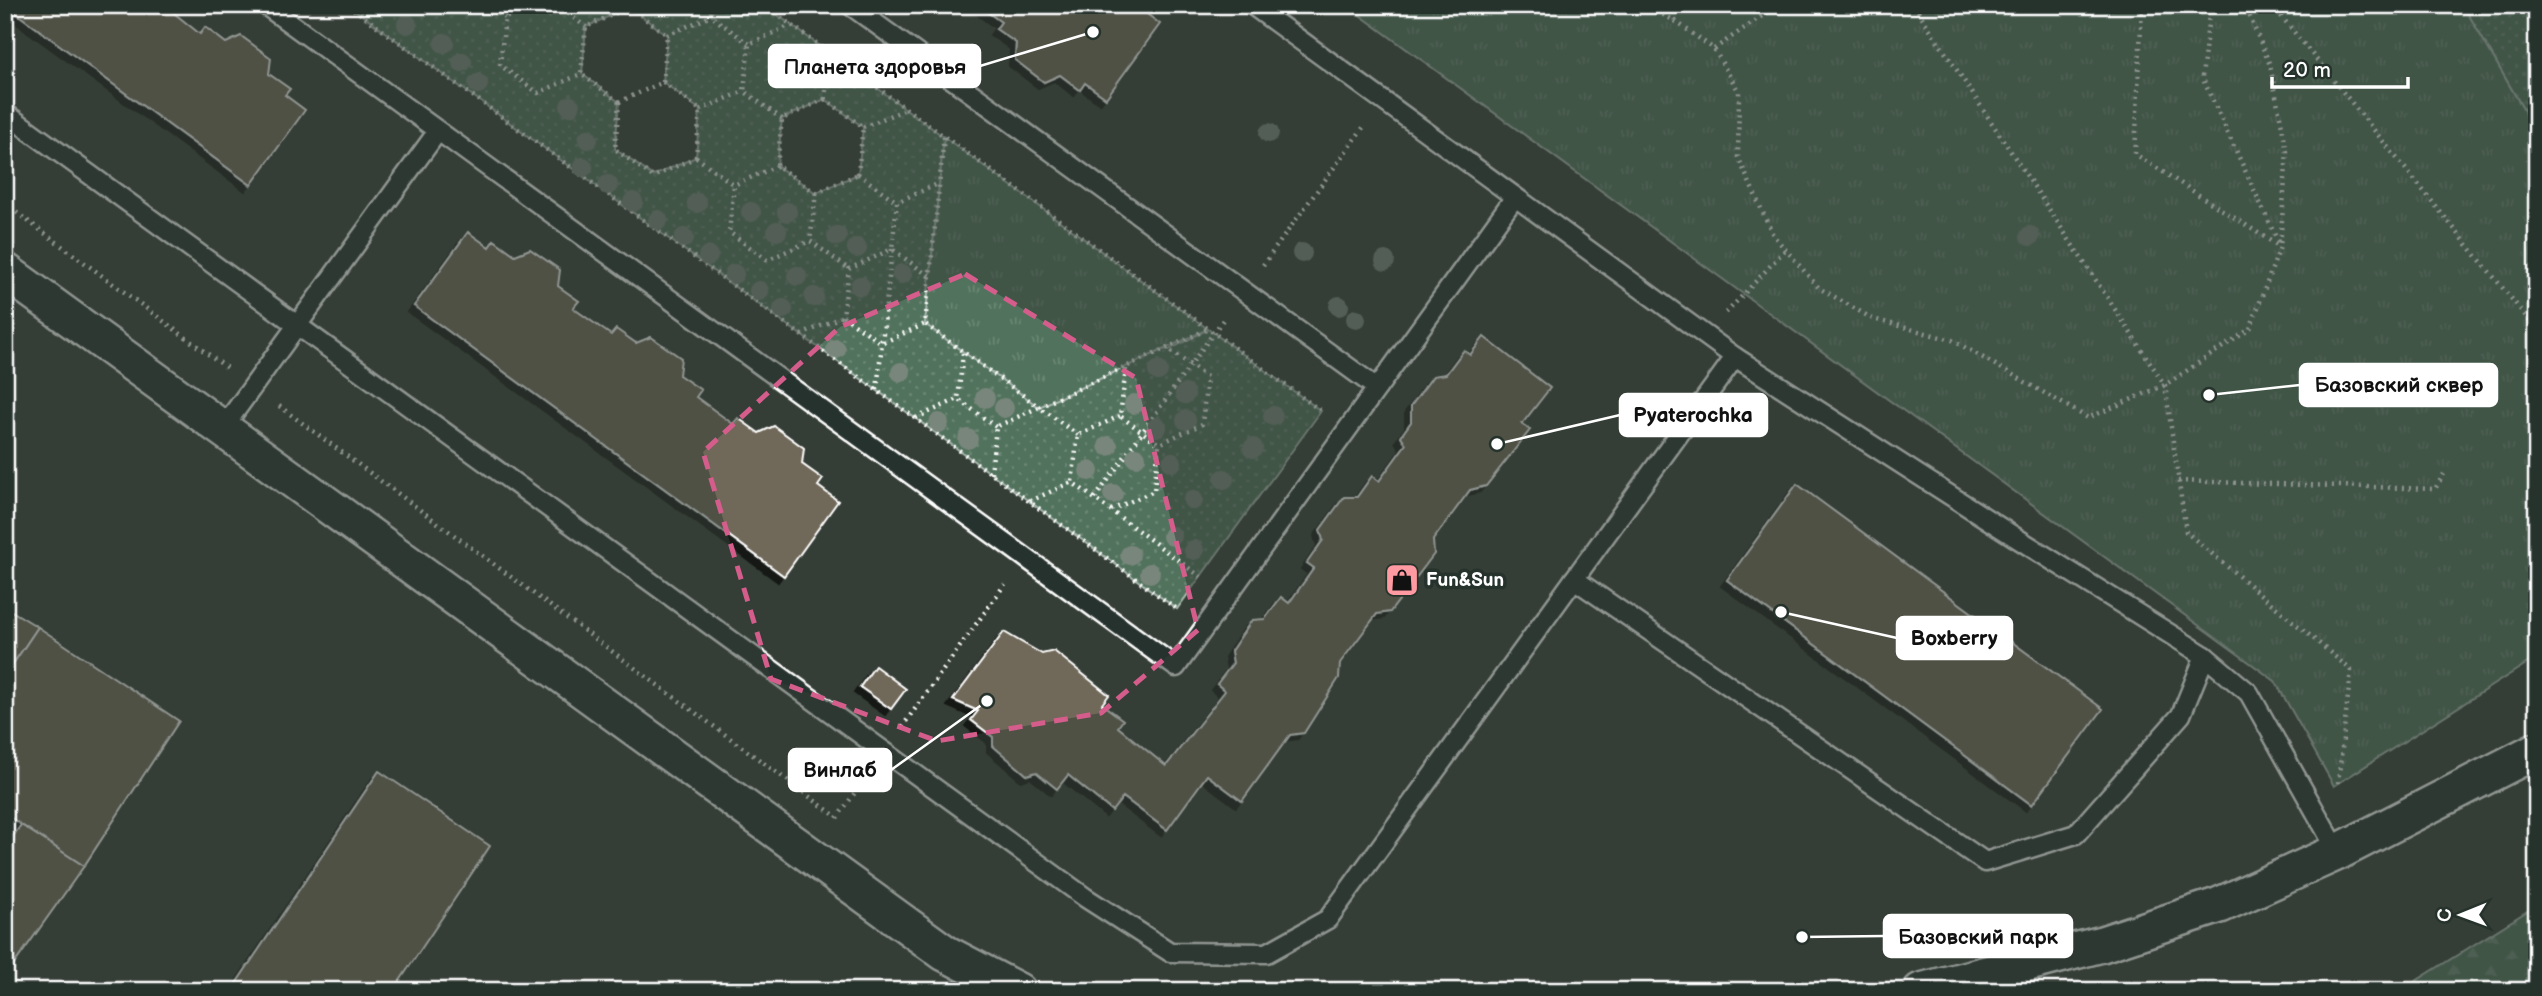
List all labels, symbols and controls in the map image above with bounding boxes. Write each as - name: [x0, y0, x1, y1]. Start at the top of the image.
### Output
- callout: Планета здоровья: [769, 45, 980, 87]
- scale bar: [2272, 46, 2409, 90]
- text: Планета здоровья: [784, 55, 966, 80]
- text: 20 m: [2283, 58, 2331, 83]
- callout: Базовский сквер: [2300, 364, 2497, 406]
- text: Базовский сквер: [2314, 373, 2484, 398]
- callout: Pyaterochka: [1620, 394, 1767, 436]
- text: Pyaterochka: [1633, 403, 1753, 428]
- shop icon: Fun&Sun: [1383, 561, 1421, 599]
- place label: Fun&Sun: [1426, 569, 1504, 592]
- callout: Boxberry: [1897, 617, 2012, 659]
- text: Boxberry: [1910, 626, 1998, 651]
- callout: Винлаб: [789, 749, 891, 791]
- text: Винлаб: [803, 758, 877, 783]
- north arrow: [2426, 880, 2496, 950]
- text: С: [2434, 908, 2457, 922]
- callout: Базовский парк: [1884, 915, 2072, 957]
- text: Базовский парк: [1898, 925, 2059, 950]

